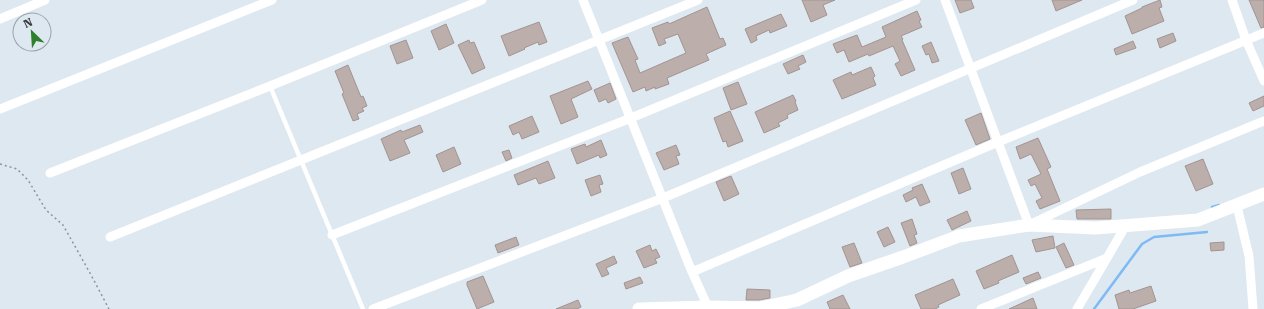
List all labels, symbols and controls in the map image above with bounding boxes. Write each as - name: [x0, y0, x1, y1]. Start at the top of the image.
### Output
- north arrow: [12, 12, 52, 52]
- text: N: [21, 15, 35, 31]

